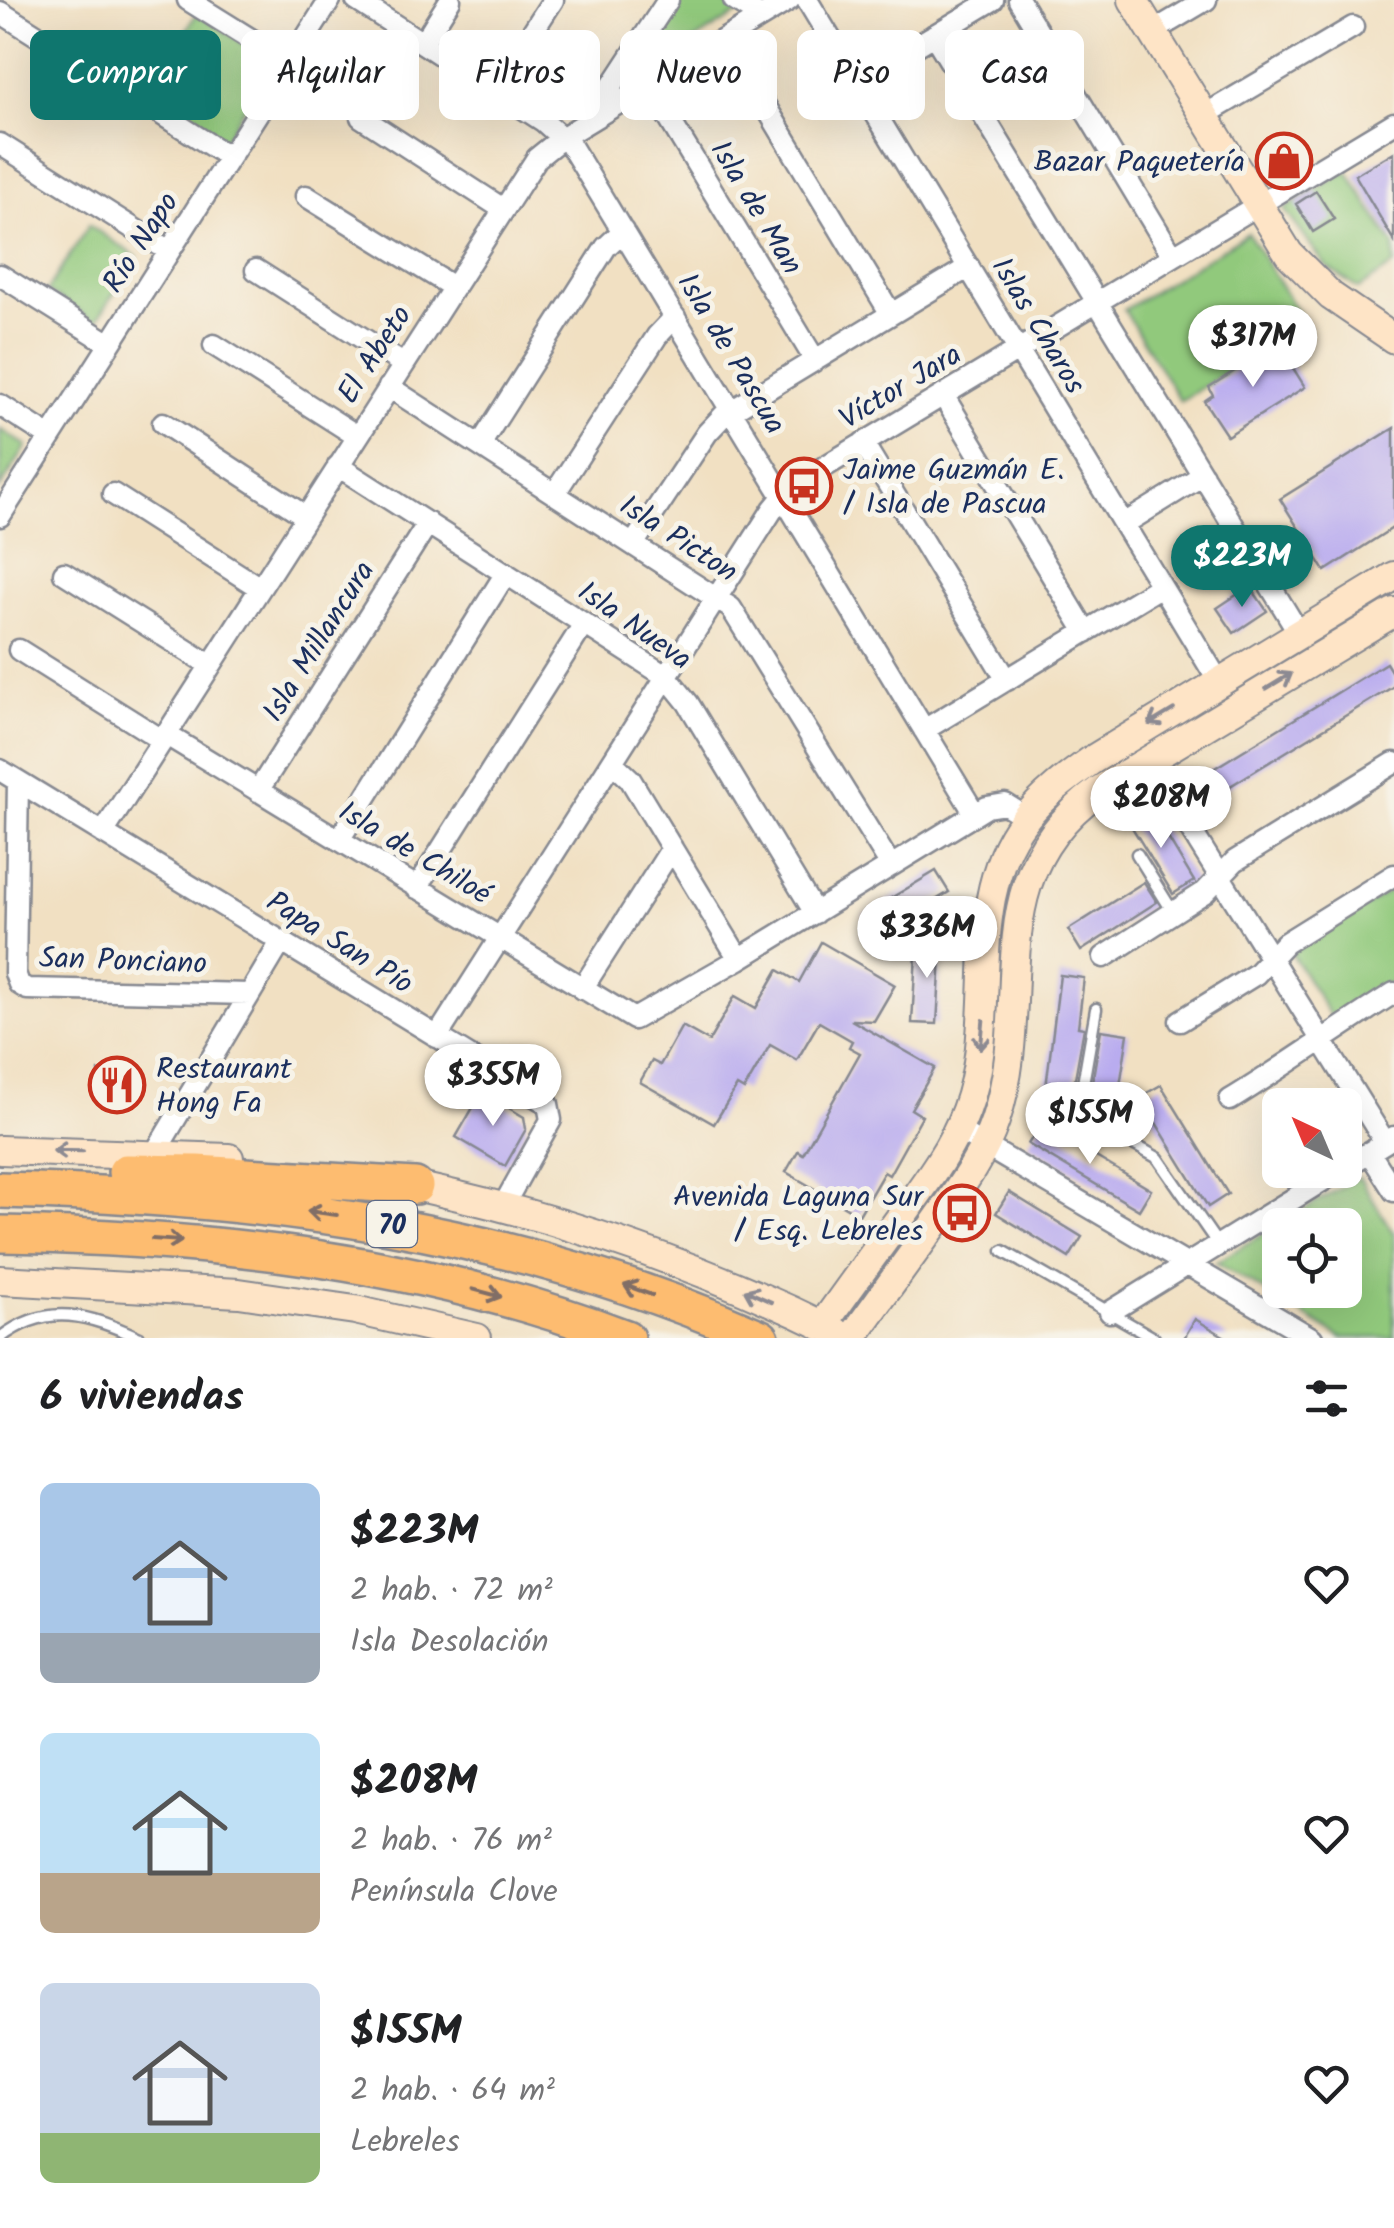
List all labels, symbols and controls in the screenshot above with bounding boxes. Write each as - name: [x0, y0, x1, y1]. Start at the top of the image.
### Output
- chip: Comprar: [30, 30, 221, 120]
- chip: Alquilar: [241, 30, 419, 120]
- chip: Filtros: [439, 30, 600, 120]
- chip: Nuevo: [620, 30, 777, 120]
- chip: Piso: [797, 30, 925, 120]
- chip: Casa: [945, 30, 1084, 120]
- street label: Isla de Man: [696, 131, 814, 285]
- shop icon: Bazar Paquetería: [1254, 131, 1314, 191]
- place label: Bazar Paquetería: [1034, 139, 1245, 187]
- street label: Río Napo: [91, 183, 192, 303]
- street label: Islas Charos: [977, 248, 1097, 404]
- street label: Isla de Pascua: [663, 264, 797, 444]
- street label: El Abeto: [326, 296, 426, 414]
- pin: $317M: [1183, 305, 1323, 390]
- text: $317M: [1210, 312, 1296, 363]
- street label: Víctor Jara: [830, 332, 972, 443]
- place label: Jaime Guzmán E. / Isla de Pascua: [843, 447, 1064, 529]
- bus stop icon: Jaime Guzmán E. / Isla de Pascua: [774, 456, 834, 516]
- street label: Isla Picton: [609, 483, 747, 596]
- pin: $223M: [1172, 525, 1312, 610]
- text: $223M: [1193, 532, 1291, 583]
- street label: Isla Millancura: [251, 552, 389, 732]
- street label: Isla Nueva: [567, 570, 701, 684]
- one-way arrow: [1264, 671, 1293, 691]
- one-way arrow: [1147, 707, 1176, 727]
- pin: $208M: [1091, 766, 1231, 851]
- text: $208M: [1112, 773, 1210, 824]
- street label: Isla de Chiloé: [328, 789, 501, 919]
- street label: Papa San Pío: [256, 879, 422, 1008]
- pin: $336M: [857, 896, 997, 981]
- text: $336M: [879, 903, 975, 954]
- street label: San Ponciano: [38, 935, 208, 989]
- one-way arrow: [972, 1018, 991, 1051]
- pin: $355M: [423, 1044, 563, 1129]
- place label: Restaurant Hong Fa: [156, 1046, 292, 1128]
- text: $355M: [446, 1051, 540, 1102]
- restaurant icon: Restaurant Hong Fa: [87, 1055, 147, 1115]
- pin: $155M: [1020, 1082, 1160, 1167]
- north arrow: [1262, 1088, 1362, 1188]
- map controls: [1262, 1088, 1362, 1308]
- text: $155M: [1047, 1089, 1133, 1140]
- one-way arrow: [53, 1142, 85, 1161]
- place label: Avenida Laguna Sur / Esq. Lebreles: [673, 1174, 925, 1256]
- bus stop icon: Avenida Laguna Sur / Esq. Lebreles: [932, 1183, 992, 1243]
- road number: 70: [367, 1201, 417, 1247]
- one-way arrow: [307, 1203, 339, 1221]
- button: locate: [1262, 1208, 1362, 1308]
- one-way arrow: [151, 1231, 183, 1250]
- one-way arrow: [623, 1280, 654, 1298]
- one-way arrow: [471, 1284, 503, 1303]
- one-way arrow: [743, 1286, 774, 1304]
- text: 6 viviendas: [40, 1365, 244, 1432]
- icon: filters: [1299, 1371, 1354, 1426]
- text: $223M: [350, 1499, 479, 1566]
- icon: home: [120, 1523, 240, 1643]
- icon: heart: [1299, 1556, 1354, 1611]
- text: 2 hab. · 72 m²: [350, 1566, 553, 1617]
- text: Isla Desolación: [350, 1617, 549, 1668]
- text: $208M: [350, 1749, 477, 1816]
- icon: home: [120, 1773, 240, 1893]
- icon: heart: [1299, 1806, 1354, 1861]
- text: 2 hab. · 76 m²: [350, 1816, 552, 1867]
- text: Península Clove: [350, 1867, 558, 1918]
- text: $155M: [350, 1999, 462, 2066]
- icon: home: [120, 2023, 240, 2143]
- icon: heart: [1299, 2056, 1354, 2111]
- text: 2 hab. · 64 m²: [350, 2066, 555, 2117]
- text: Lebreles: [350, 2117, 460, 2168]

